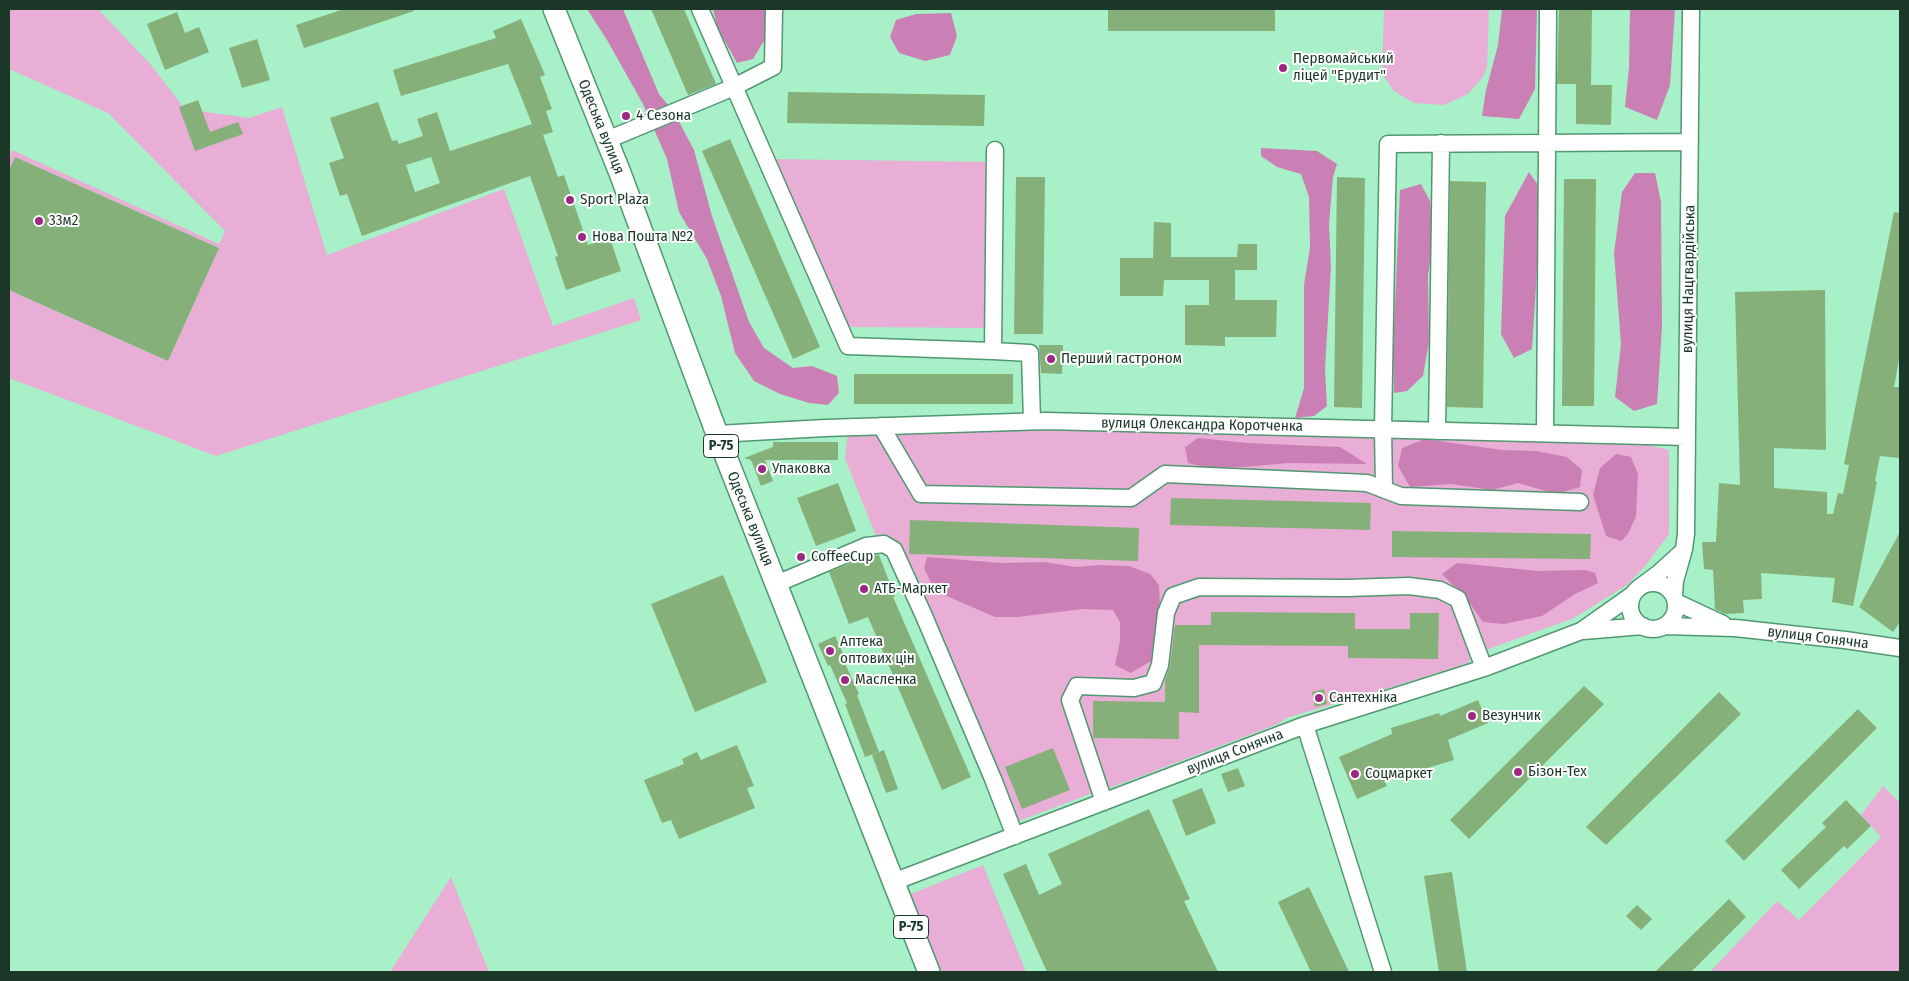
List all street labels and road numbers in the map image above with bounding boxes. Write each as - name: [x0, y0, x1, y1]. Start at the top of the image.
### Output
- street label: Одеська вулиця: [574, 77, 628, 177]
- street label: вулиця Нацгвардійська: [1679, 205, 1699, 353]
- street label: вулиця Олександра Коротченка: [1101, 414, 1303, 436]
- road number: Р-75: [704, 434, 738, 458]
- street label: Одеська вулиця: [723, 469, 777, 569]
- street label: вулиця Сонячна: [1766, 623, 1870, 653]
- street label: вулиця Сонячна: [1184, 725, 1286, 779]
- road number: Р-75: [894, 916, 928, 939]

